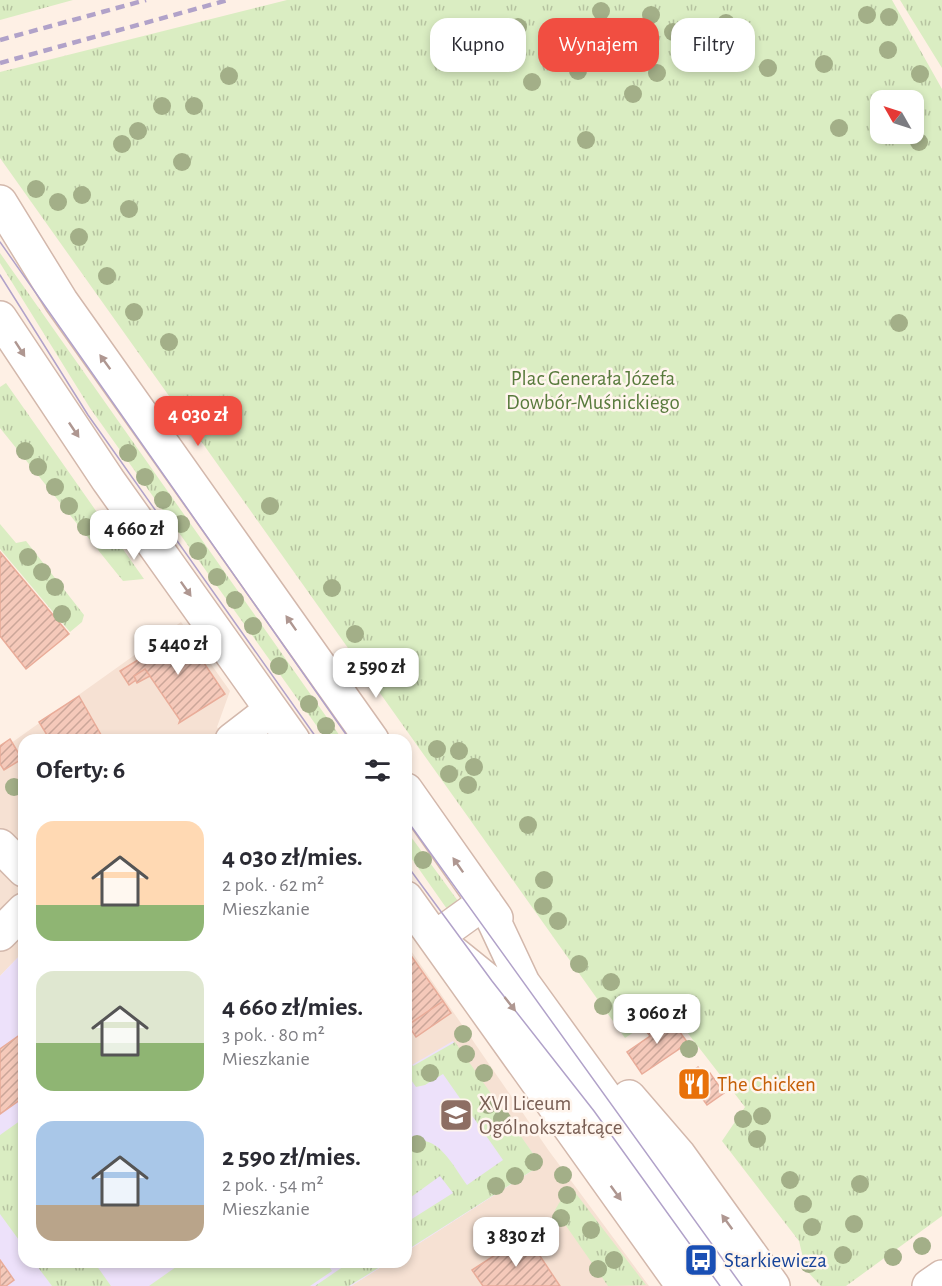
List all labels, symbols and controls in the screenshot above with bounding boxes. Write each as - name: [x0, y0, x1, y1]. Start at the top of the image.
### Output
- chip: Kupno: [430, 18, 526, 72]
- chip: Wynajem: [538, 18, 659, 72]
- chip: Filtry: [671, 18, 755, 72]
- north arrow: [870, 90, 924, 144]
- map controls: [870, 90, 924, 144]
- one-way arrow: [15, 341, 26, 358]
- one-way arrow: [99, 354, 111, 370]
- park label: Plac Generała Józefa Dowbór-Muśnickiego: [506, 368, 680, 413]
- pin: 4 030 zł: [136, 396, 260, 447]
- text: 4 030 zł: [168, 405, 228, 425]
- one-way arrow: [68, 421, 80, 437]
- pin: 4 660 zł: [72, 510, 196, 561]
- text: 4 660 zł: [104, 519, 164, 539]
- one-way arrow: [180, 581, 192, 597]
- one-way arrow: [286, 615, 297, 631]
- pin: 5 440 zł: [116, 625, 240, 676]
- text: 5 440 zł: [148, 634, 208, 654]
- pin: 2 590 zł: [314, 648, 438, 699]
- text: 2 590 zł: [347, 657, 405, 677]
- icon: filters: [361, 754, 394, 787]
- text: Oferty: 6: [36, 757, 125, 783]
- text: 4 030 zł/mies.: [222, 844, 363, 870]
- icon: home: [84, 845, 156, 917]
- one-way arrow: [452, 857, 464, 873]
- text: 2 pok. · 62 m²: [222, 875, 324, 895]
- text: Mieszkanie: [222, 899, 310, 919]
- text: 4 660 zł/mies.: [222, 994, 363, 1020]
- pin: 3 060 zł: [595, 994, 719, 1045]
- icon: home: [84, 995, 156, 1067]
- one-way arrow: [504, 996, 517, 1012]
- text: 3 060 zł: [627, 1003, 687, 1023]
- text: 3 pok. · 80 m²: [222, 1025, 325, 1045]
- text: Mieszkanie: [222, 1049, 310, 1069]
- restaurant icon: The Chicken: [676, 1066, 712, 1102]
- place label: The Chicken: [717, 1074, 816, 1095]
- place label: XVI Liceum Ogólnokształcące: [479, 1093, 622, 1138]
- school or university icon: XVI Liceum Ogólnokształcące: [438, 1097, 474, 1133]
- text: 2 590 zł/mies.: [222, 1144, 361, 1170]
- icon: home: [84, 1145, 156, 1217]
- text: 2 pok. · 54 m²: [222, 1175, 324, 1195]
- one-way arrow: [610, 1184, 622, 1200]
- text: Mieszkanie: [222, 1199, 310, 1219]
- one-way arrow: [721, 1214, 733, 1230]
- pin: 3 830 zł: [454, 1217, 578, 1268]
- text: 3 830 zł: [487, 1226, 545, 1246]
- bus stop icon: Starkiewicza: [683, 1242, 719, 1278]
- place label: Starkiewicza: [724, 1250, 827, 1271]

